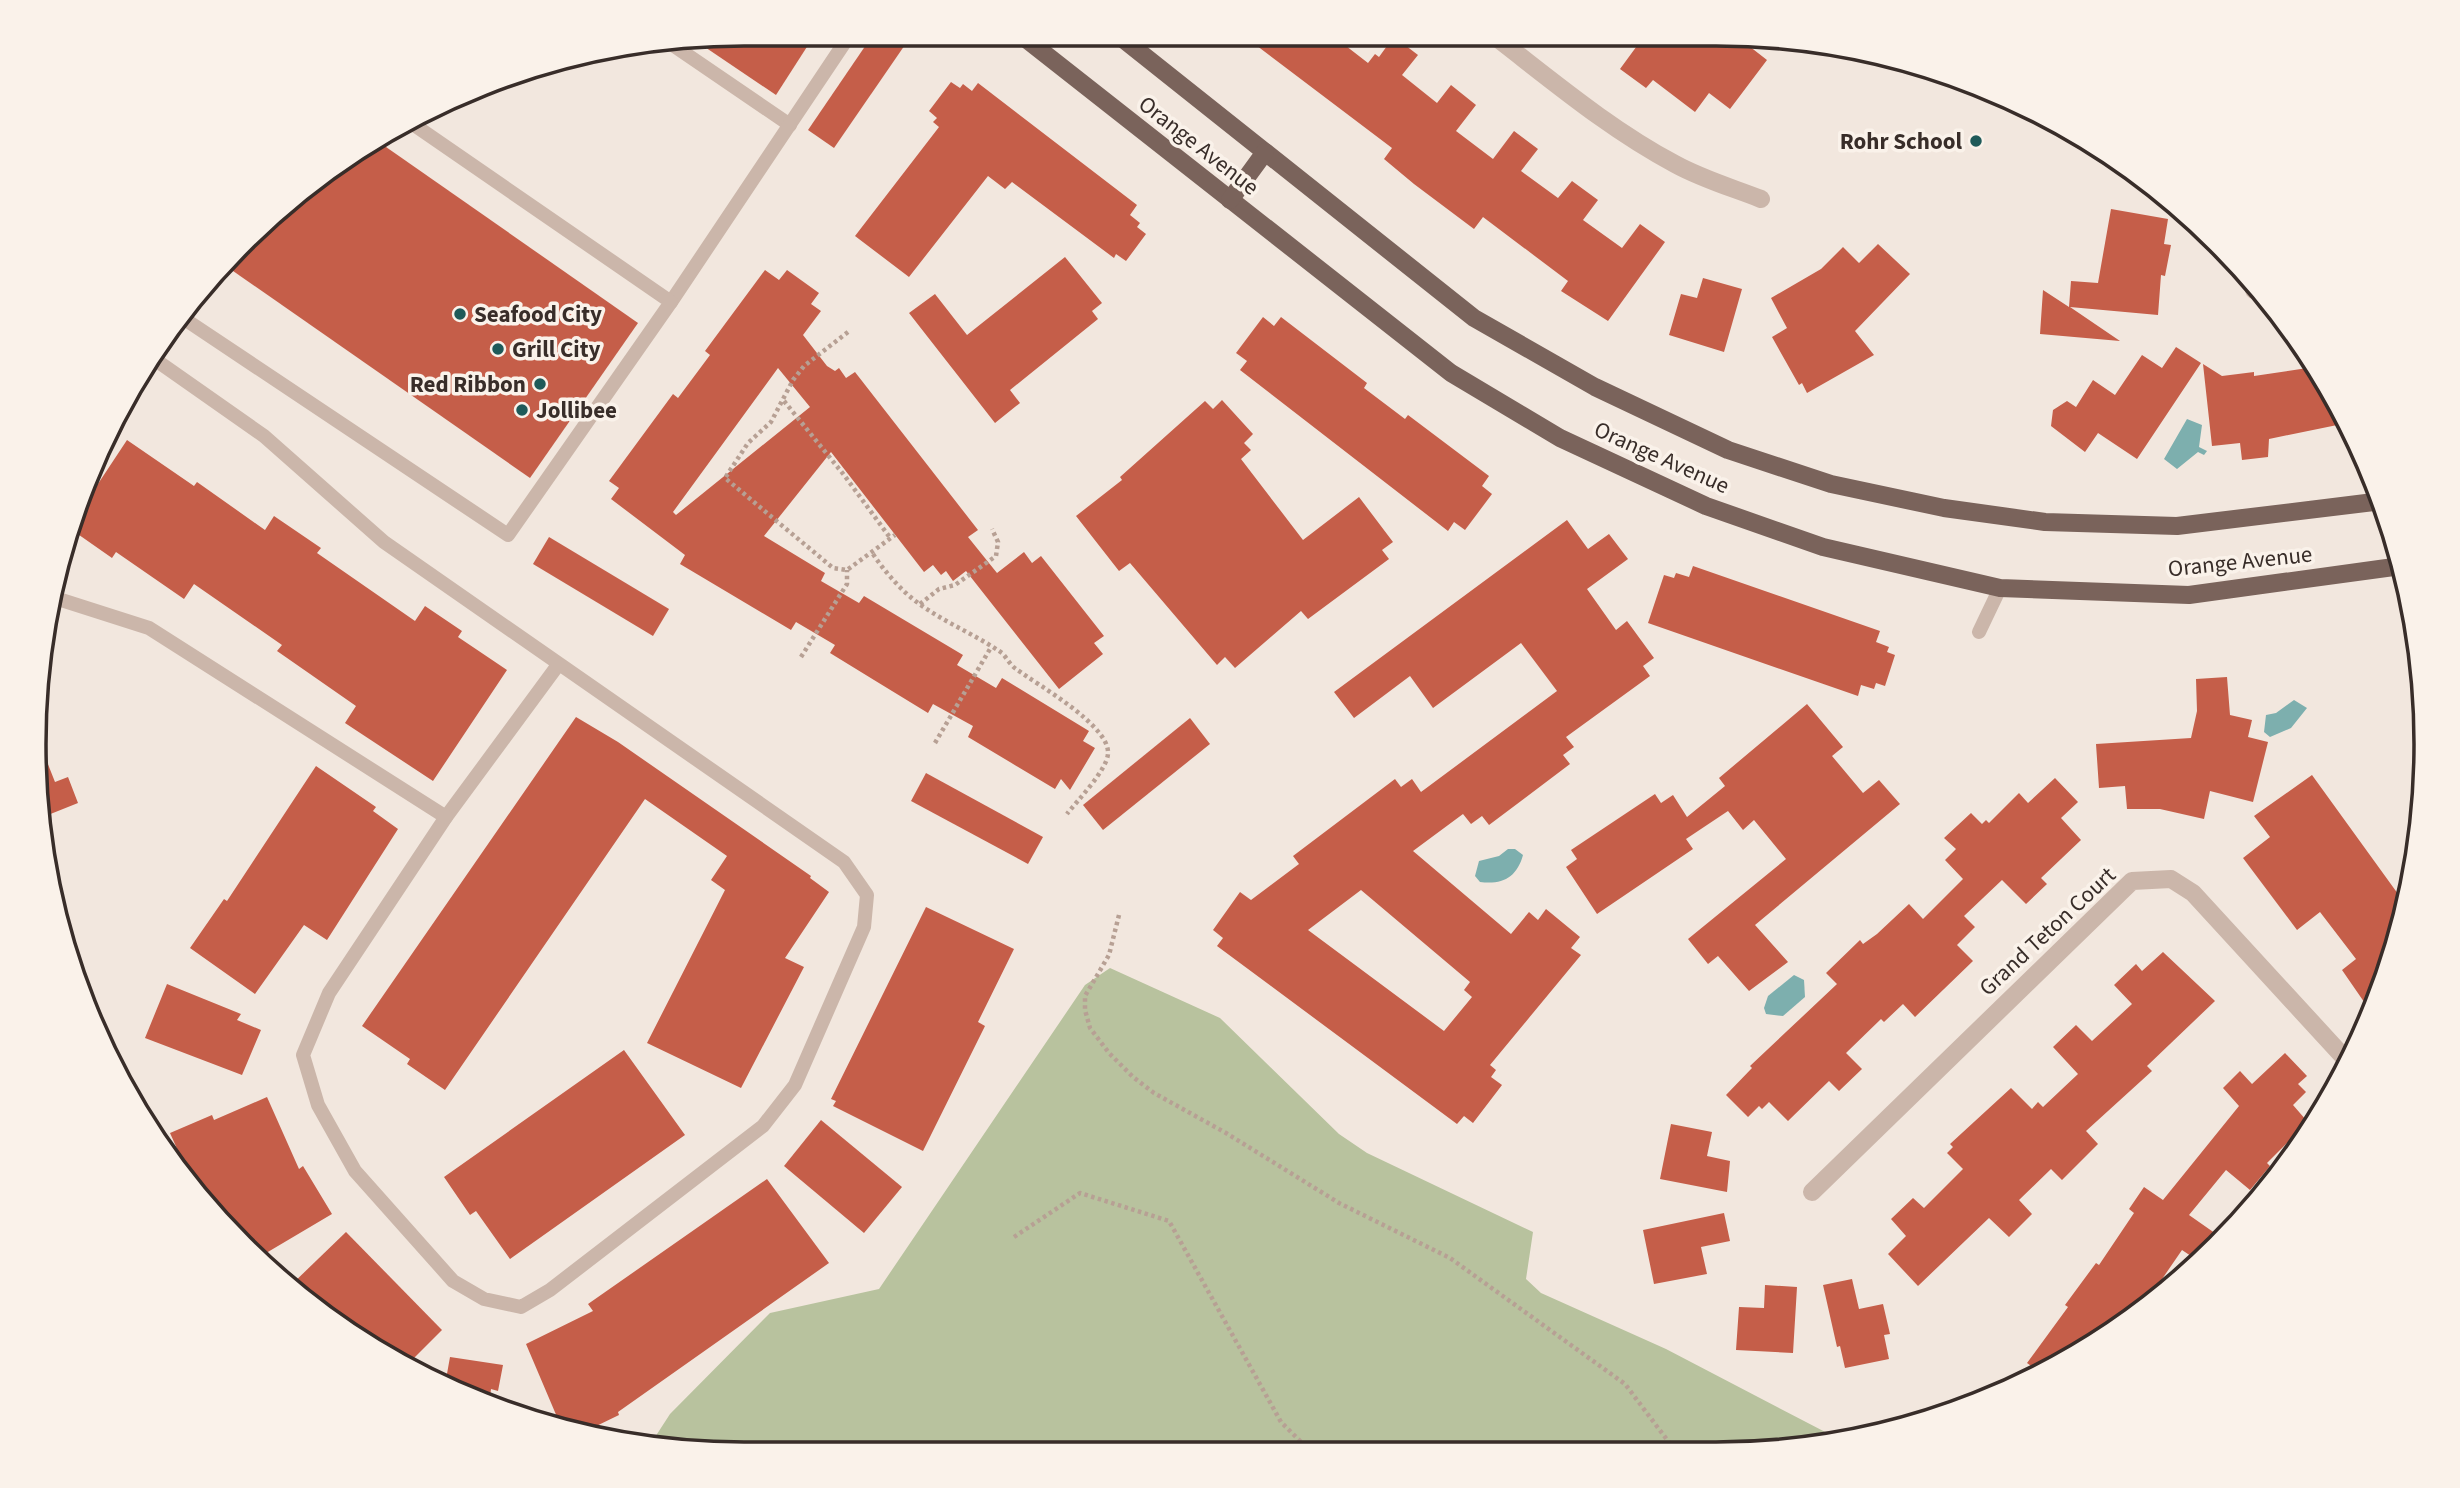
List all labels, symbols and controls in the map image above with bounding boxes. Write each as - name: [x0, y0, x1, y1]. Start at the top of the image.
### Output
- street label: Orange Avenue: [1131, 88, 1266, 203]
- place label: Rohr School: [1840, 125, 1962, 158]
- marker: Rohr School: [1968, 133, 1984, 149]
- place label: Seafood City: [474, 298, 602, 331]
- marker: Seafood City: [452, 306, 468, 322]
- place label: Grill City: [512, 333, 600, 366]
- marker: Grill City: [490, 341, 506, 357]
- place label: Red Ribbon: [410, 368, 526, 401]
- marker: Red Ribbon: [532, 376, 548, 392]
- place label: Jollibee: [536, 394, 617, 427]
- marker: Jollibee: [514, 402, 530, 418]
- street label: Orange Avenue: [1589, 413, 1735, 502]
- street label: Orange Avenue: [2166, 538, 2314, 585]
- street label: Grand Teton Court: [1972, 859, 2123, 1003]

